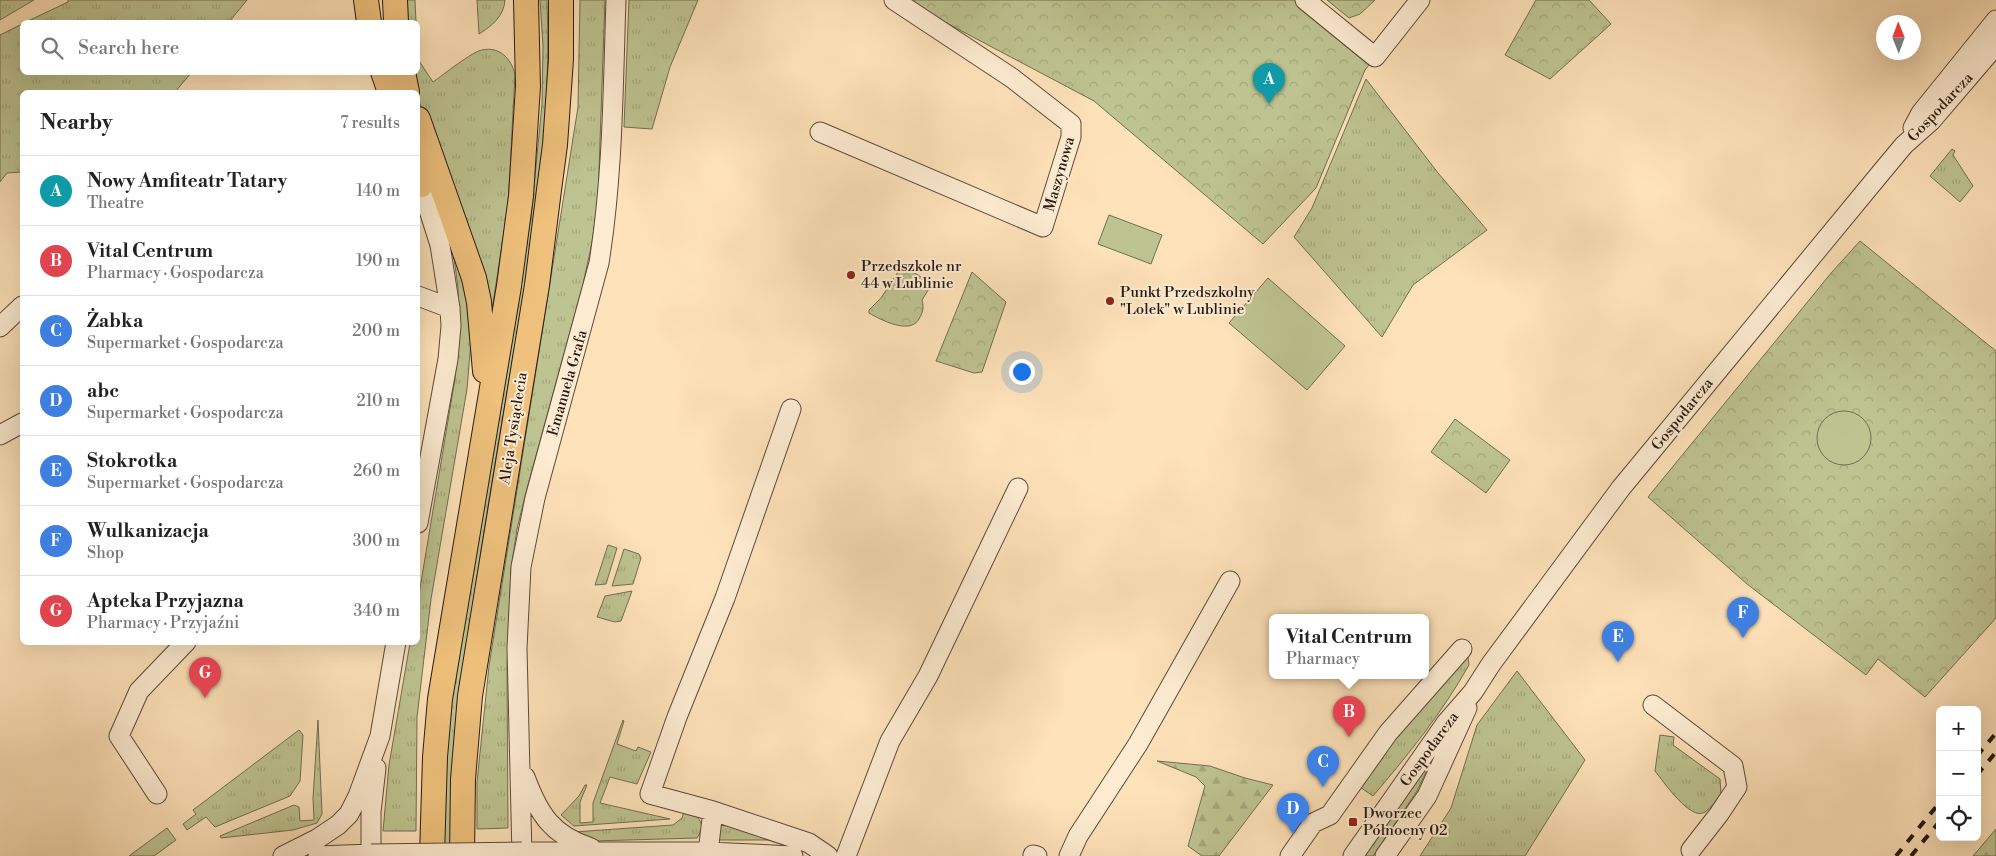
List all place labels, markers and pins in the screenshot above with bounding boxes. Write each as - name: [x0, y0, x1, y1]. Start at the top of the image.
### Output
- pin: A: [1253, 63, 1285, 104]
- place label: Przedszkole nr 44 w Lublinie: [861, 257, 962, 293]
- marker: Przedszkole nr 44 w Lublinie: [845, 269, 857, 281]
- place label: Punkt Przedszkolny "Lolek" w Lublinie: [1120, 283, 1255, 319]
- marker: Punkt Przedszkolny "Lolek" w Lublinie: [1104, 295, 1116, 307]
- pin: F: [1727, 597, 1759, 638]
- pin: E: [1602, 621, 1634, 662]
- pin: G: [189, 657, 221, 698]
- pin: B: [1333, 696, 1365, 737]
- pin: C: [1307, 746, 1339, 787]
- pin: D: [1277, 793, 1309, 834]
- place label: Dworzec Północny 02: [1363, 804, 1448, 840]
- marker: Dworzec Północny 02: [1347, 816, 1359, 828]

